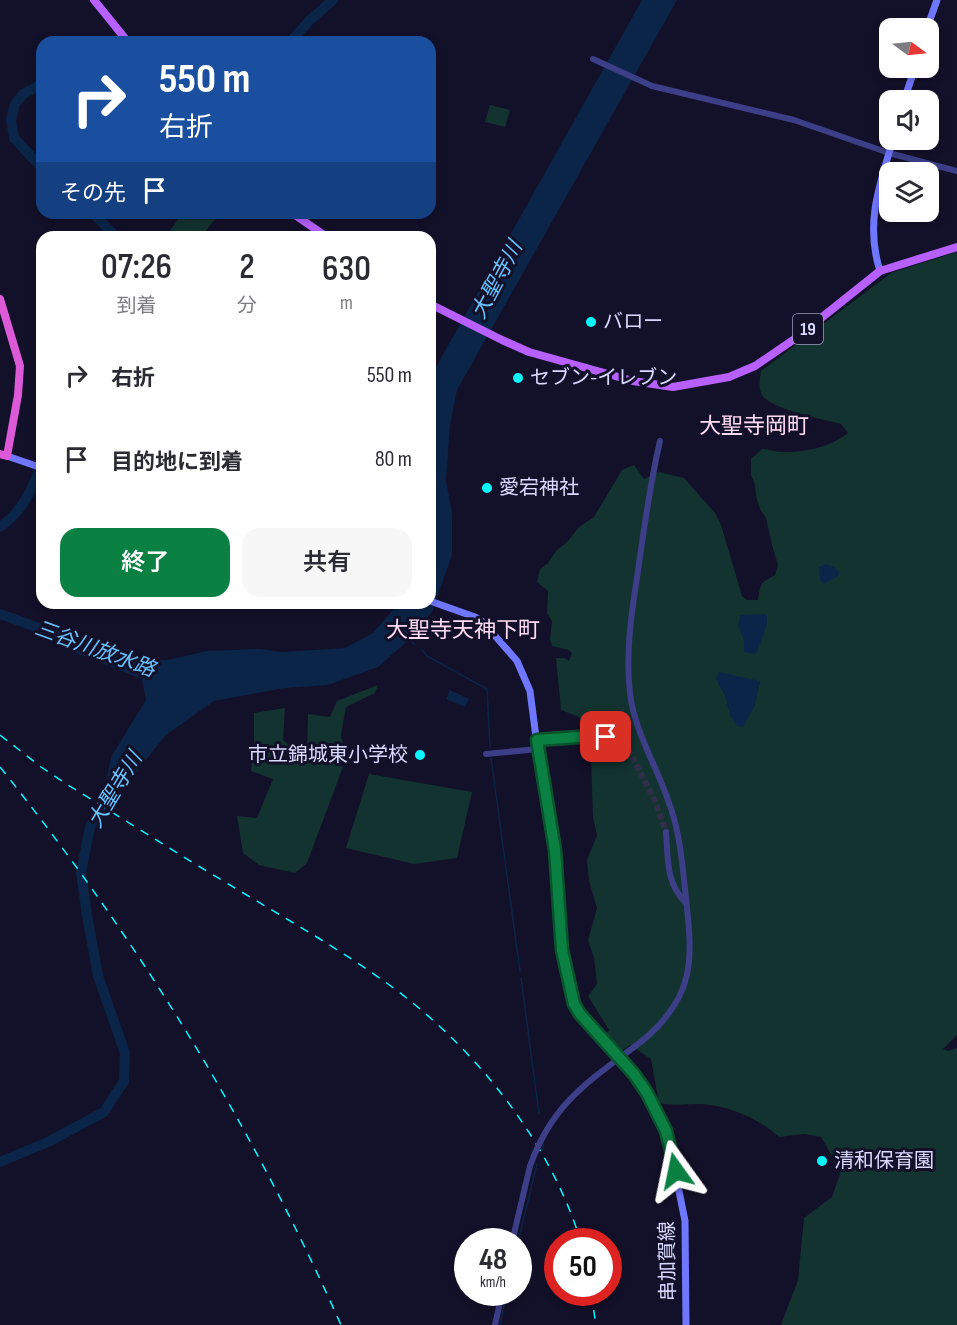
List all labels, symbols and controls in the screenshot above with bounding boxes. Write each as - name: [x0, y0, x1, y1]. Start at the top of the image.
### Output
- north arrow: [879, 18, 939, 78]
- map controls: [879, 18, 939, 222]
- text: 550 m: [159, 54, 250, 105]
- icon: right: [60, 60, 138, 138]
- button: sound: [879, 90, 939, 150]
- text: 右折: [159, 112, 213, 144]
- button: layers: [879, 162, 939, 222]
- icon: arrive: [138, 174, 171, 207]
- text: その先: [60, 180, 126, 207]
- water label: 大聖寺川: [466, 235, 529, 323]
- text: 07:26: [101, 246, 172, 289]
- text: 2: [239, 246, 255, 289]
- text: 630: [322, 248, 371, 291]
- text: m: [340, 291, 353, 315]
- text: 到着: [117, 294, 157, 318]
- text: 分: [237, 294, 257, 318]
- place label: バロー: [603, 310, 663, 334]
- road number: 19: [793, 314, 823, 344]
- marker: バロー: [584, 315, 598, 329]
- icon: right: [60, 359, 93, 392]
- text: 550 m: [367, 362, 412, 389]
- text: 右折: [111, 365, 155, 392]
- place label: セブン-イレブン: [530, 366, 677, 390]
- marker: セブン-イレブン: [511, 371, 525, 385]
- district label: 大聖寺岡町: [699, 413, 809, 440]
- icon: arrive: [60, 443, 93, 476]
- text: 80 m: [375, 446, 412, 473]
- text: 目的地に到着: [111, 449, 243, 476]
- place label: 愛宕神社: [499, 476, 579, 500]
- marker: 愛宕神社: [480, 481, 494, 495]
- button: 終了: [60, 528, 230, 597]
- button: 共有: [242, 528, 412, 597]
- water label: 三谷川放水路: [32, 616, 160, 683]
- district label: 大聖寺天神下町: [386, 617, 540, 644]
- pin: [580, 711, 631, 762]
- icon: arrive: [589, 720, 622, 753]
- place label: 市立錦城東小学校: [248, 743, 408, 767]
- water label: 大聖寺川: [83, 746, 148, 832]
- marker: 市立錦城東小学校: [413, 748, 427, 762]
- position arrow: [644, 1139, 708, 1203]
- place label: 清和保育園: [834, 1149, 934, 1173]
- marker: 清和保育園: [815, 1154, 829, 1168]
- street label: 串加賀線: [655, 1221, 681, 1301]
- speed limit sign: 50: [544, 1228, 622, 1306]
- text: 48: [479, 1242, 507, 1278]
- text: km/h: [480, 1273, 506, 1292]

